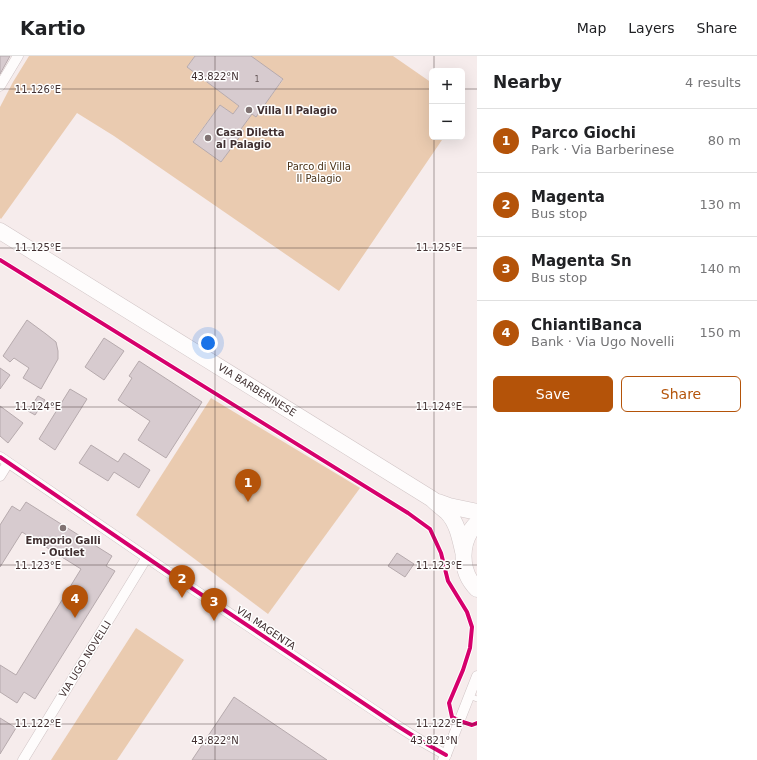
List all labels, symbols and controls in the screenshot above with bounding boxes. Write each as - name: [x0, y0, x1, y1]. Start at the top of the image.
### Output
- text: Kartio: [20, 17, 86, 39]
- text: Map: [577, 20, 606, 36]
- text: Layers: [628, 20, 675, 36]
- text: Share: [697, 20, 737, 36]
- map controls: [429, 68, 465, 140]
- button: +: [429, 68, 465, 104]
- text: 43.822°N: [191, 71, 239, 82]
- text: Nearby: [493, 72, 562, 92]
- house number: 1: [254, 75, 260, 84]
- text: 4 results: [685, 75, 741, 90]
- text: 11.126°E: [15, 84, 61, 95]
- button: −: [429, 104, 465, 140]
- marker: Villa Il Palagio: [244, 105, 254, 115]
- place label: Villa Il Palagio: [257, 105, 337, 116]
- text: Parco Giochi: [531, 124, 636, 142]
- place label: Casa Diletta al Palagio: [216, 127, 285, 150]
- marker: Casa Diletta al Palagio: [203, 133, 213, 143]
- text: 1: [501, 133, 511, 148]
- text: 80 m: [708, 133, 741, 148]
- text: Park · Via Barberinese: [531, 142, 674, 157]
- park label: Parco di Villa Il Palagio: [287, 161, 351, 184]
- text: Magenta: [531, 188, 605, 206]
- text: 2: [501, 197, 511, 212]
- text: 130 m: [699, 197, 741, 212]
- text: Bus stop: [531, 206, 587, 221]
- text: 11.125°E: [15, 242, 61, 253]
- text: 11.125°E: [416, 242, 462, 253]
- text: Magenta Sn: [531, 252, 632, 270]
- text: 3: [501, 261, 511, 276]
- text: 140 m: [699, 261, 741, 276]
- text: Bus stop: [531, 270, 587, 285]
- text: ChiantiBanca: [531, 316, 642, 334]
- text: 4: [501, 325, 511, 340]
- text: 150 m: [699, 325, 741, 340]
- your location: [198, 333, 218, 353]
- text: Bank · Via Ugo Novelli: [531, 334, 674, 349]
- street label: VIA BARBERINESE: [216, 361, 298, 419]
- button: Save: [493, 376, 613, 412]
- button: Share: [621, 376, 741, 412]
- text: 11.124°E: [15, 401, 61, 412]
- text: 11.124°E: [416, 401, 462, 412]
- pin: 1: [235, 469, 261, 502]
- marker: Emporio Galli - Outlet: [58, 523, 68, 533]
- place label: Emporio Galli - Outlet: [25, 535, 101, 558]
- text: 11.123°E: [15, 560, 61, 571]
- text: 11.123°E: [416, 560, 462, 571]
- pin: 2: [169, 565, 195, 598]
- pin: 4: [62, 585, 88, 618]
- pin: 3: [201, 588, 227, 621]
- street label: VIA MAGENTA: [234, 604, 298, 652]
- street label: VIA UGO NOVELLI: [57, 619, 113, 699]
- text: 11.122°E: [15, 718, 61, 729]
- text: 11.122°E: [416, 718, 462, 729]
- text: 43.822°N: [191, 735, 239, 746]
- text: 43.821°N: [410, 735, 458, 746]

